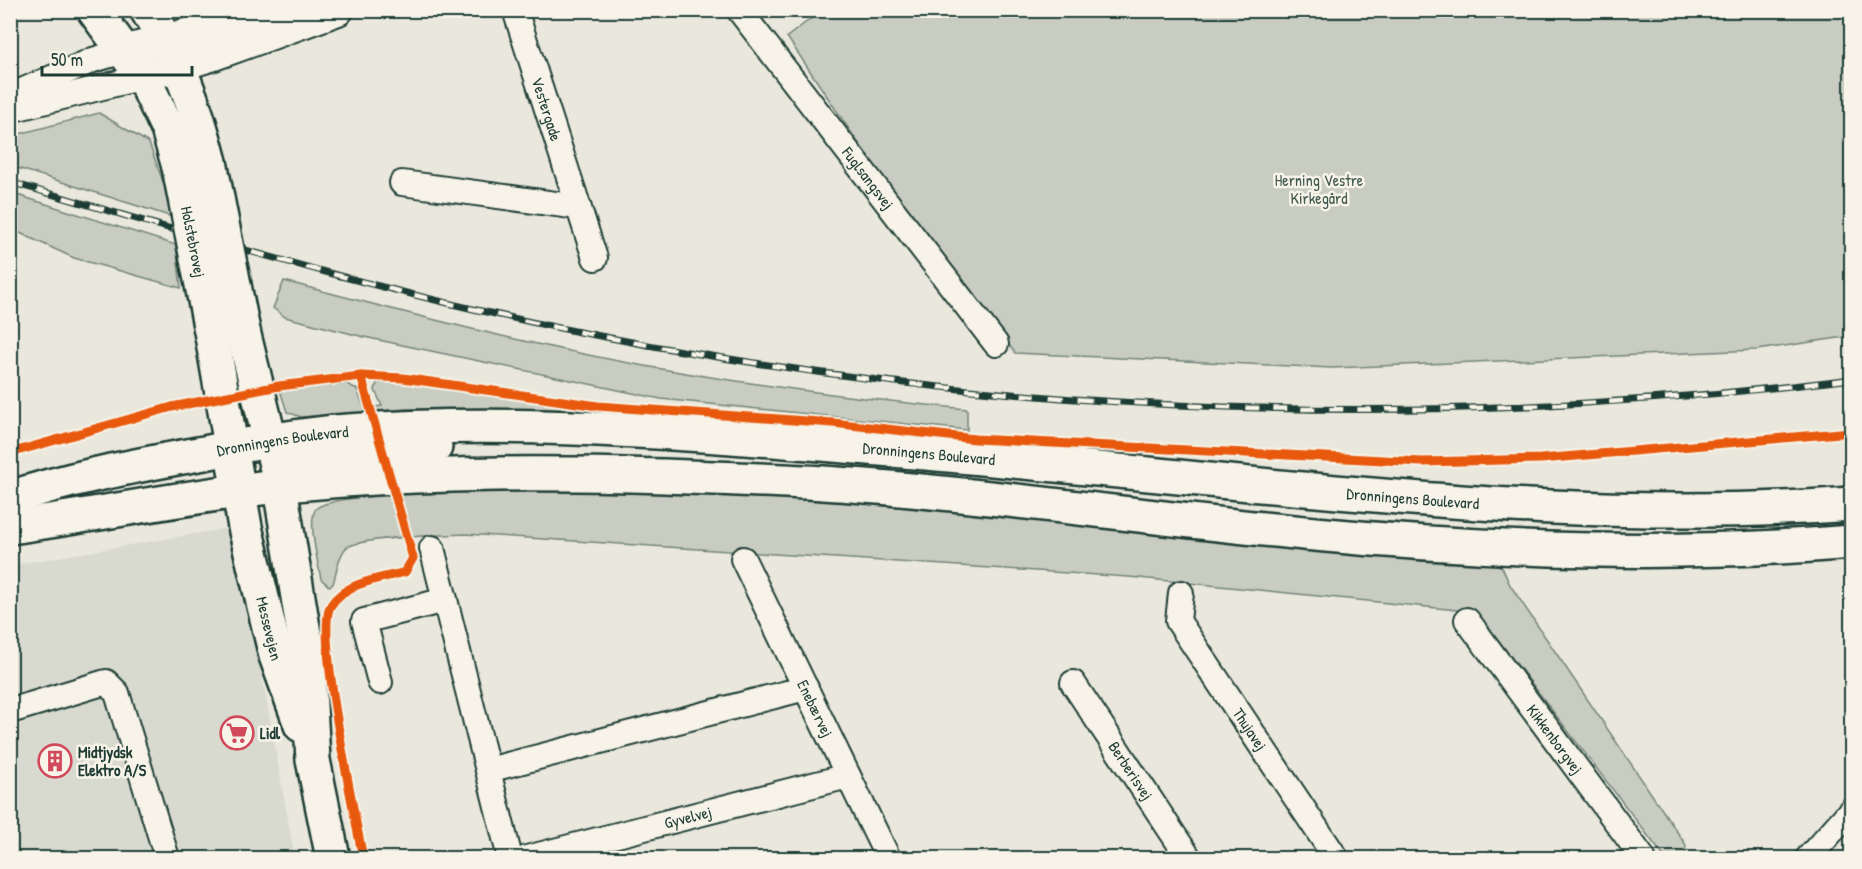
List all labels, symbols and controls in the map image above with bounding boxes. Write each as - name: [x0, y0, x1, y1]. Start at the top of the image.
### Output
- scale bar: [42, 39, 192, 77]
- text: 50 m: [51, 47, 83, 72]
- street label: Vestergade: [526, 74, 568, 144]
- street label: Fuglsangsvej: [837, 141, 899, 214]
- park label: Herning Vestre Kirkegård: [1275, 169, 1364, 209]
- street label: Holstebrovej: [176, 204, 211, 279]
- street label: Dronningens Boulevard: [215, 420, 349, 461]
- street label: Dronningens Boulevard: [862, 437, 996, 470]
- street label: Dronningens Boulevard: [1346, 482, 1480, 514]
- street label: Messevejen: [251, 594, 288, 663]
- street label: Enebærvej: [792, 676, 839, 741]
- street label: Kikkenborgvej: [1522, 700, 1588, 778]
- street label: Thujavej: [1228, 703, 1272, 755]
- supermarket icon: Lidl: [219, 715, 255, 751]
- place label: Lidl: [260, 722, 281, 744]
- street label: Berberisvej: [1104, 737, 1158, 804]
- place label: Midtjydsk Elektro A/S: [78, 741, 147, 781]
- building icon: Midtjydsk Elektro A/S: [37, 743, 73, 779]
- street label: Gyvelvej: [662, 800, 714, 834]

